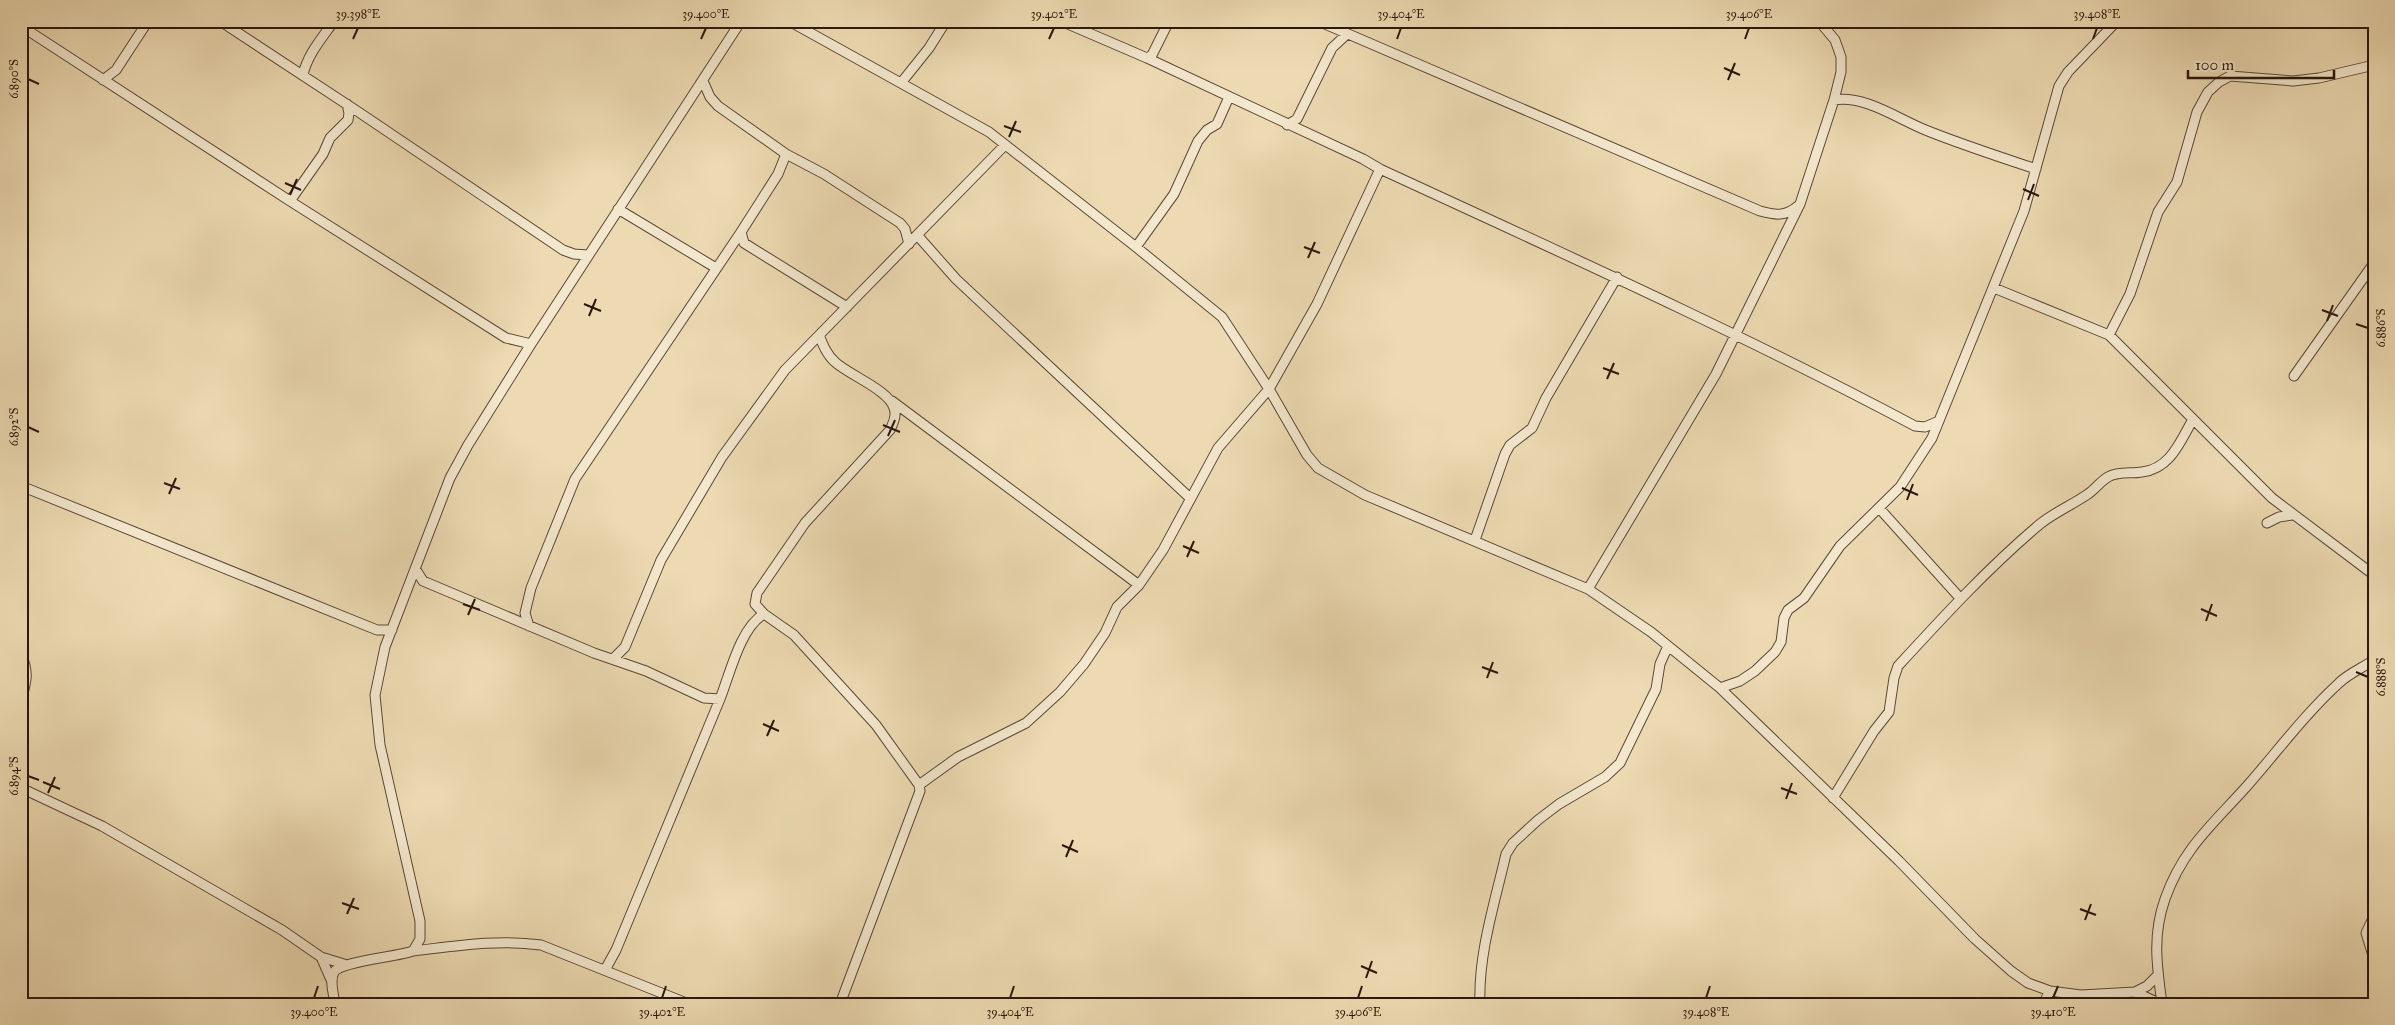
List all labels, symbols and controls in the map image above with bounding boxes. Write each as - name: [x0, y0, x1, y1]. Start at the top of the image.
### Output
- text: 39.398°E: [336, 7, 381, 21]
- text: 39.400°E: [682, 7, 730, 21]
- text: 39.402°E: [1031, 7, 1078, 21]
- text: 39.404°E: [1377, 7, 1425, 21]
- text: 39.406°E: [1726, 7, 1773, 21]
- text: 39.408°E: [2074, 7, 2121, 21]
- scale bar: [2188, 48, 2334, 80]
- text: 100 m: [2195, 56, 2235, 74]
- text: 6.890°S: [7, 59, 21, 99]
- text: 6.886°S: [2374, 309, 2388, 347]
- text: 6.892°S: [7, 408, 21, 446]
- text: 6.888°S: [2374, 657, 2388, 697]
- text: 6.894°S: [7, 756, 21, 796]
- text: 39.400°E: [290, 1005, 338, 1019]
- text: 39.402°E: [639, 1005, 686, 1019]
- text: 39.404°E: [986, 1005, 1034, 1019]
- text: 39.406°E: [1335, 1005, 1382, 1019]
- text: 39.408°E: [1683, 1005, 1730, 1019]
- text: 39.410°E: [2030, 1005, 2076, 1019]

